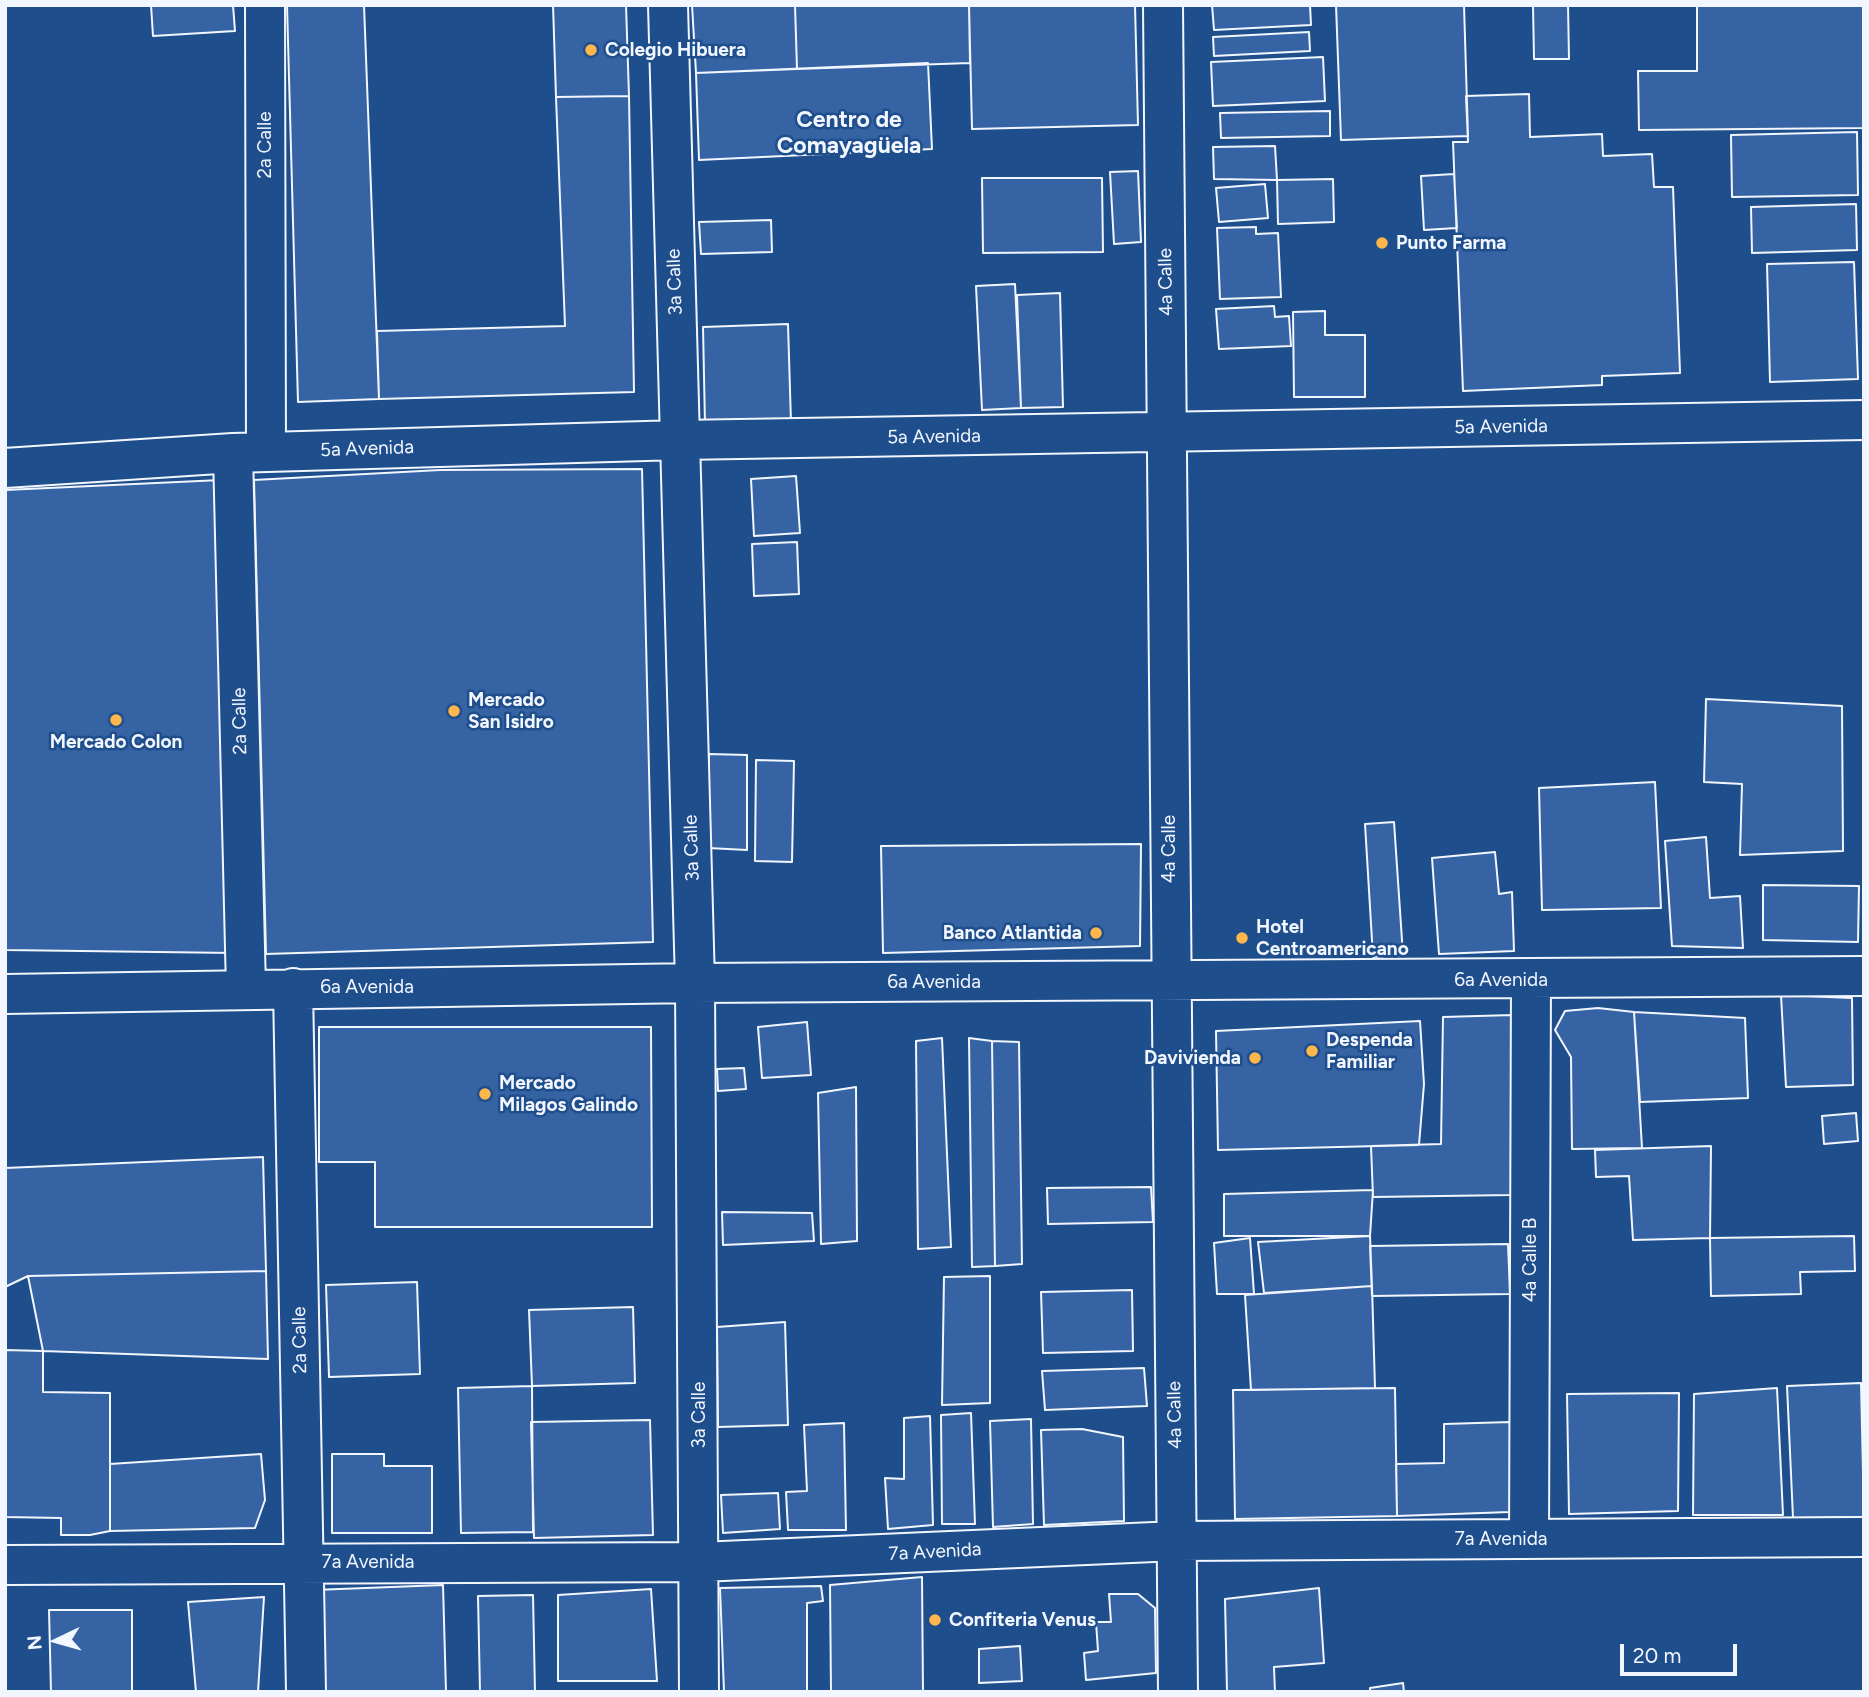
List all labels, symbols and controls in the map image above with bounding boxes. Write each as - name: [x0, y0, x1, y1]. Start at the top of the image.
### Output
- place label: Colegio Hibuera: [605, 39, 746, 61]
- marker: Colegio Hibuera: [583, 42, 599, 58]
- district label: Centro de Comayagüela: [777, 106, 921, 160]
- street label: 2a Calle: [254, 111, 276, 179]
- place label: Punto Farma: [1396, 232, 1506, 254]
- marker: Punto Farma: [1374, 235, 1390, 251]
- street label: 3a Calle: [662, 248, 688, 316]
- street label: 4a Calle: [1154, 248, 1178, 316]
- street label: 5a Avenida: [1454, 415, 1548, 439]
- street label: 5a Avenida: [887, 425, 981, 449]
- street label: 5a Avenida: [320, 436, 414, 462]
- street label: 2a Calle: [228, 687, 252, 755]
- place label: Mercado San Isidro: [468, 689, 554, 733]
- marker: Mercado San Isidro: [446, 703, 462, 719]
- marker: Mercado Colon: [108, 712, 124, 728]
- place label: Mercado Colon: [50, 731, 182, 753]
- street label: 3a Calle: [679, 814, 705, 882]
- street label: 4a Calle: [1158, 815, 1180, 883]
- place label: Hotel Centroamericano: [1256, 916, 1409, 960]
- place label: Banco Atlantida: [943, 922, 1082, 944]
- marker: Banco Atlantida: [1088, 925, 1104, 941]
- marker: Hotel Centroamericano: [1234, 930, 1250, 946]
- street label: 6a Avenida: [1454, 969, 1548, 991]
- street label: 6a Avenida: [887, 971, 981, 993]
- street label: 6a Avenida: [320, 976, 414, 998]
- place label: Despenda Familiar: [1326, 1029, 1413, 1073]
- marker: Despenda Familiar: [1304, 1043, 1320, 1059]
- place label: Davivienda: [1144, 1047, 1241, 1069]
- marker: Davivienda: [1247, 1050, 1263, 1066]
- place label: Mercado Milagos Galindo: [499, 1072, 638, 1116]
- marker: Mercado Milagos Galindo: [477, 1086, 493, 1102]
- street label: 4a Calle B: [1519, 1218, 1541, 1302]
- street label: 2a Calle: [288, 1306, 312, 1374]
- street label: 4a Calle: [1163, 1381, 1187, 1449]
- street label: 3a Calle: [688, 1382, 710, 1448]
- street label: 7a Avenida: [1454, 1528, 1548, 1550]
- street label: 7a Avenida: [888, 1538, 982, 1566]
- street label: 7a Avenida: [321, 1551, 415, 1573]
- north arrow: [21, 1606, 91, 1676]
- place label: Confiteria Venus: [949, 1609, 1096, 1631]
- marker: Confiteria Venus: [927, 1612, 943, 1628]
- scale bar: [1624, 1630, 1741, 1674]
- text: N: [22, 1635, 47, 1651]
- text: 20 m: [1633, 1643, 1681, 1668]

